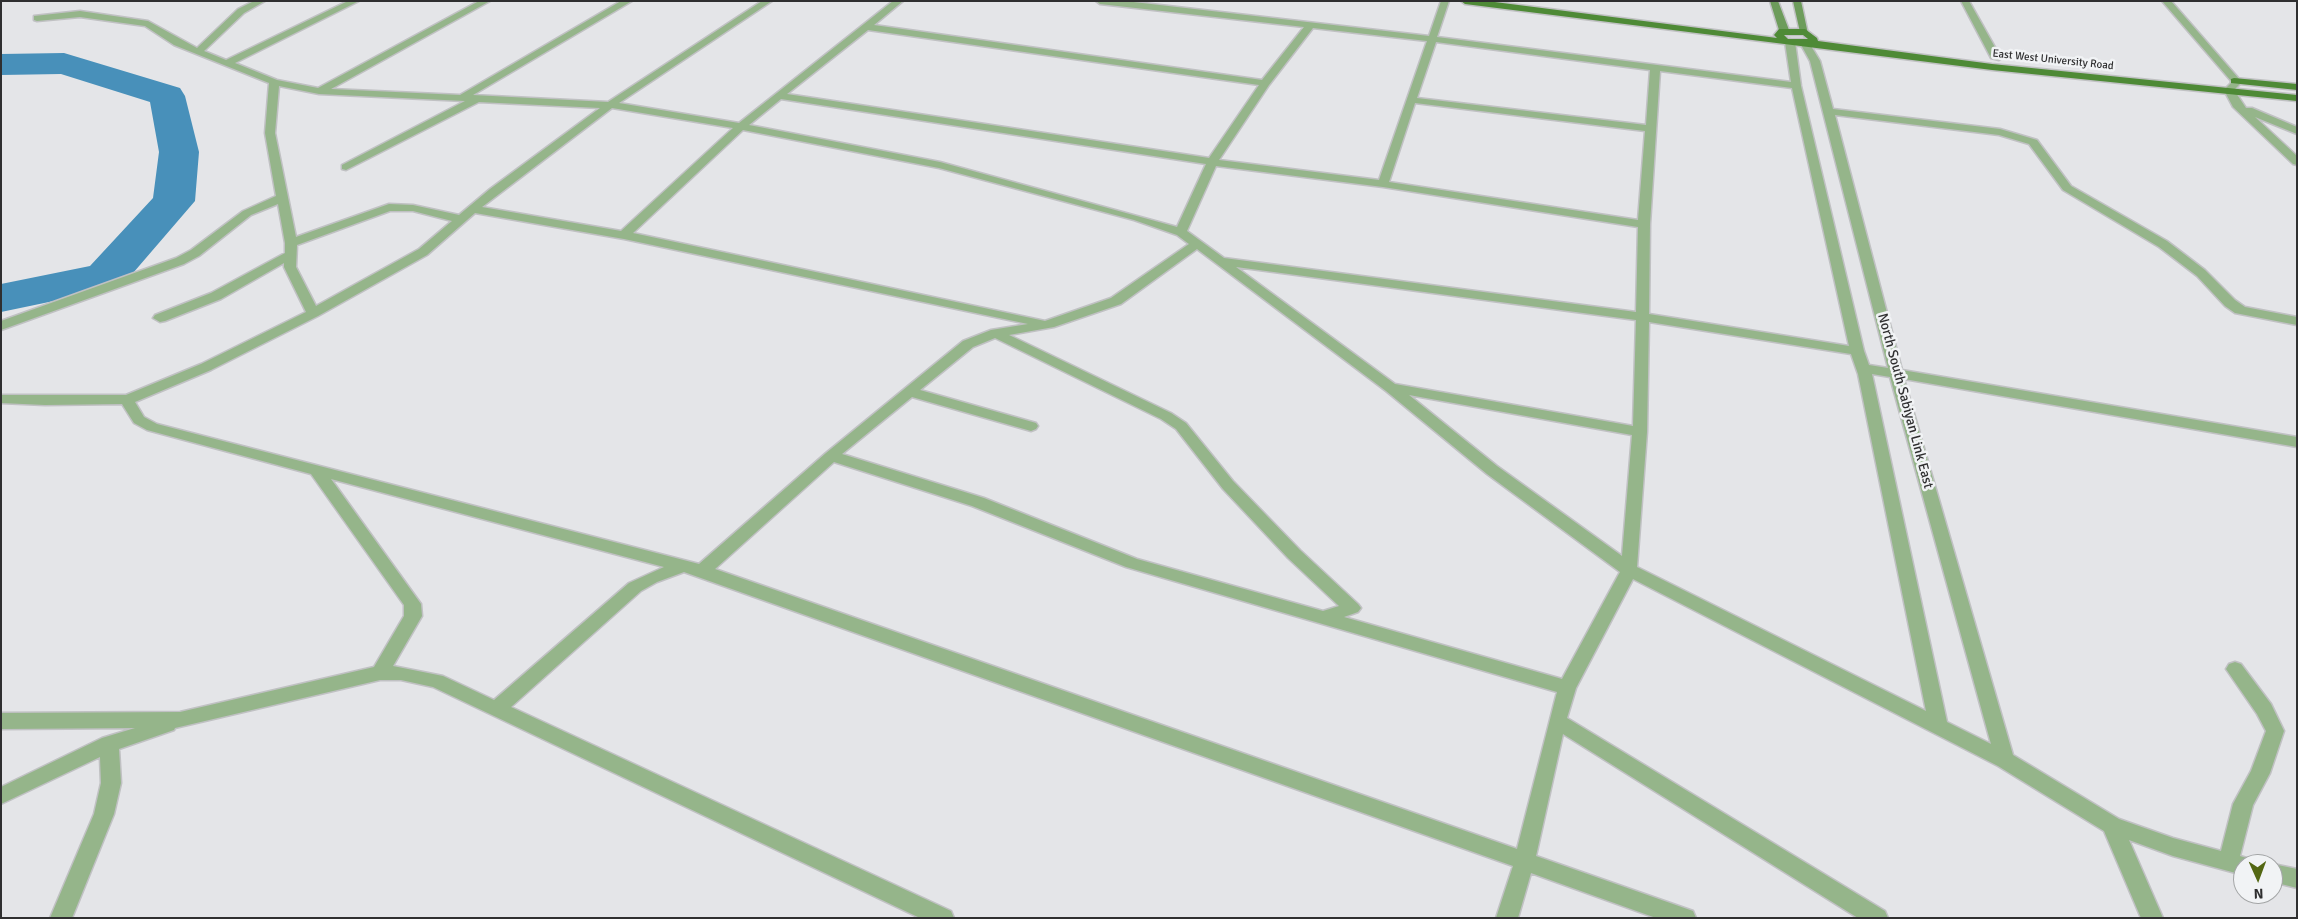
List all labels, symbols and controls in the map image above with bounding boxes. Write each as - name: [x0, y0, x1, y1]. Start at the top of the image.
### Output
- street label: East West University Road: [1992, 47, 2114, 73]
- street label: North South Sabiyan Link East: [1873, 312, 1937, 490]
- north arrow: [2233, 854, 2283, 904]
- text: N: [2253, 885, 2264, 902]

